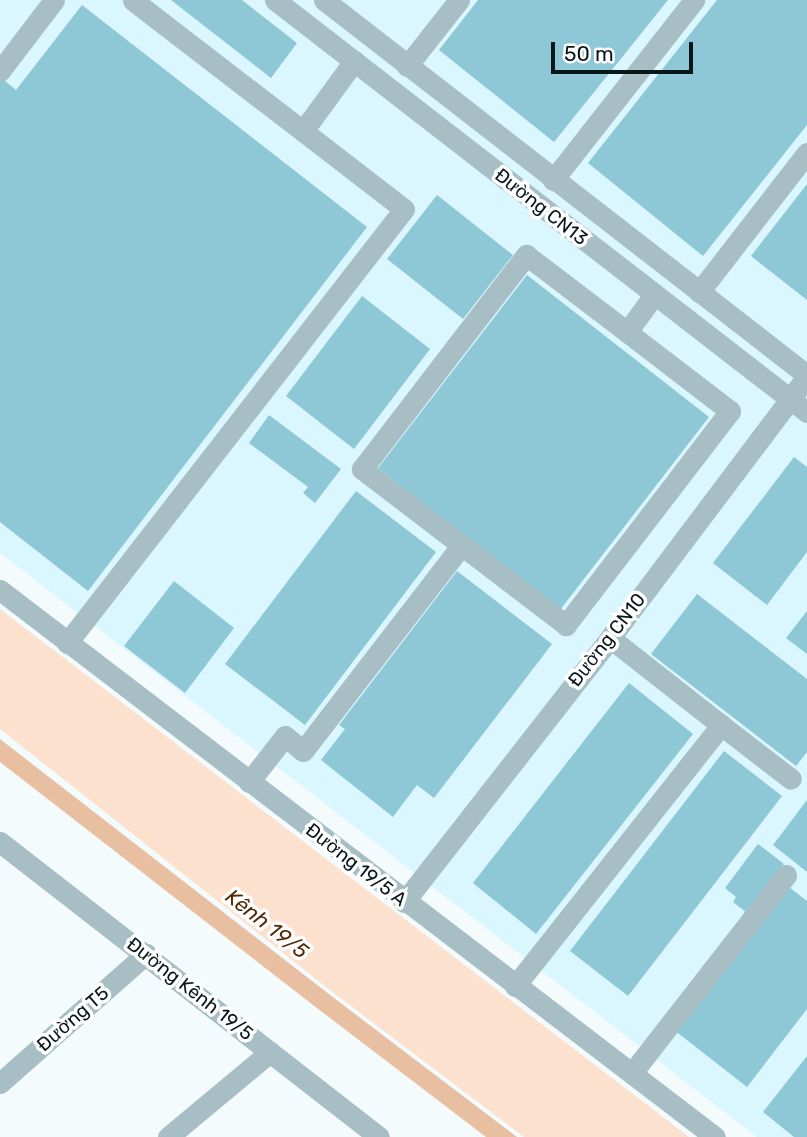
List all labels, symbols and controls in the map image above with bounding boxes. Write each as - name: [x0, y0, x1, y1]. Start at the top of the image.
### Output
- scale bar: [555, 28, 697, 72]
- text: 50 m: [564, 41, 614, 66]
- street label: Đường CN13: [490, 164, 592, 250]
- street label: Đường CN10: [564, 589, 650, 691]
- street label: Đường 19/5 A: [301, 818, 411, 912]
- water label: Kênh 19/5: [221, 884, 313, 964]
- street label: Đường Kênh 19/5: [122, 933, 258, 1045]
- street label: Đường T5: [32, 981, 114, 1057]

